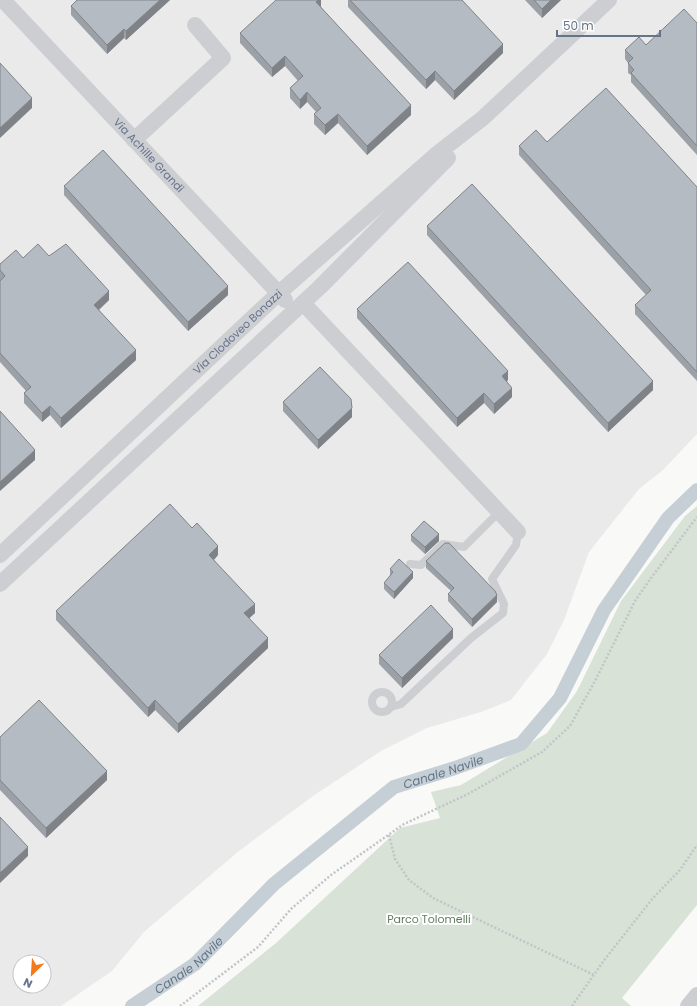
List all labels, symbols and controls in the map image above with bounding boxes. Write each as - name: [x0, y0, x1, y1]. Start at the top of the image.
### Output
- scale bar: [557, 12, 660, 38]
- text: 50 m: [563, 17, 594, 34]
- street label: Via Achille Grandi: [110, 114, 188, 196]
- street label: Via Clodoveo Bonazzi: [189, 286, 286, 378]
- water label: Canale Navile: [401, 750, 486, 792]
- park label: Parco Tolomelli: [387, 911, 471, 927]
- water label: Canale Navile: [151, 932, 227, 997]
- north arrow: [12, 954, 52, 994]
- text: N: [21, 974, 35, 992]

